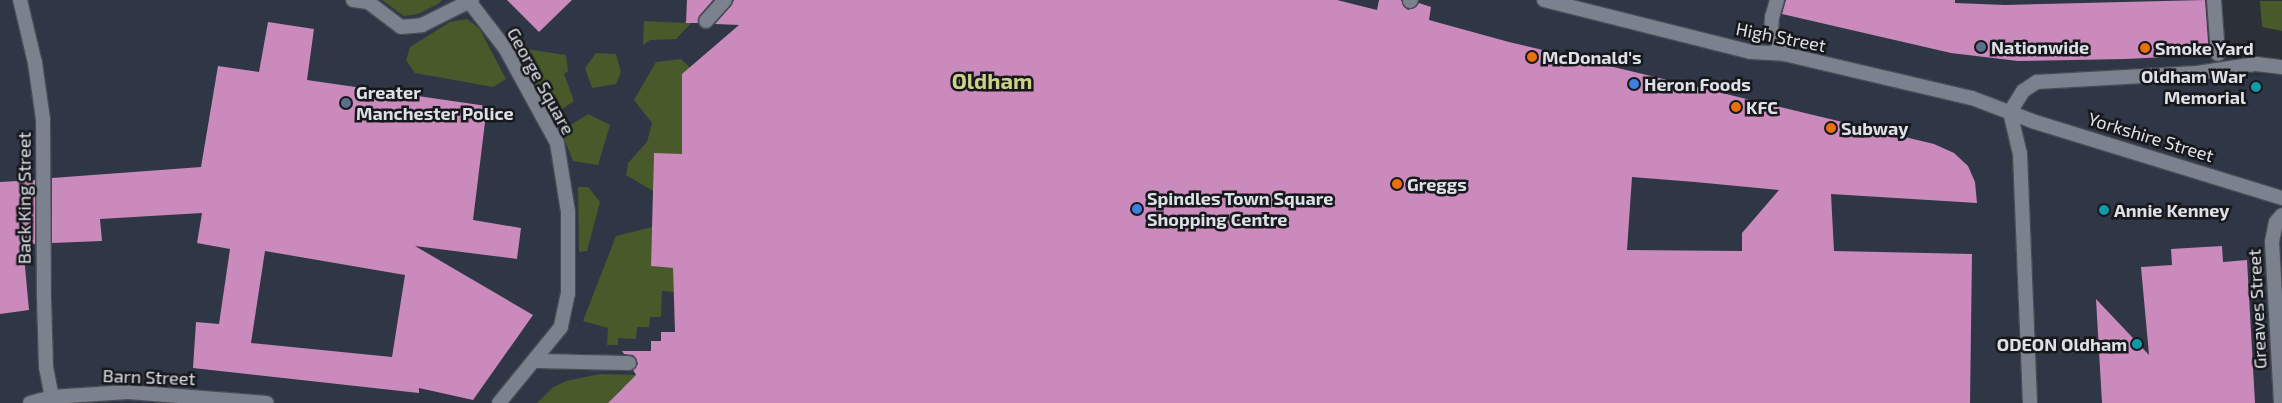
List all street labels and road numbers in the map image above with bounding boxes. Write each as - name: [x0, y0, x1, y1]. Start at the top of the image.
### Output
- street label: High Street: [1734, 18, 1828, 56]
- street label: George Square: [503, 24, 579, 138]
- street label: Yorkshire Street: [2085, 108, 2217, 166]
- street label: Back King Street: [13, 132, 35, 264]
- street label: Greaves Street: [2243, 248, 2271, 370]
- street label: Barn Street: [102, 365, 196, 389]

